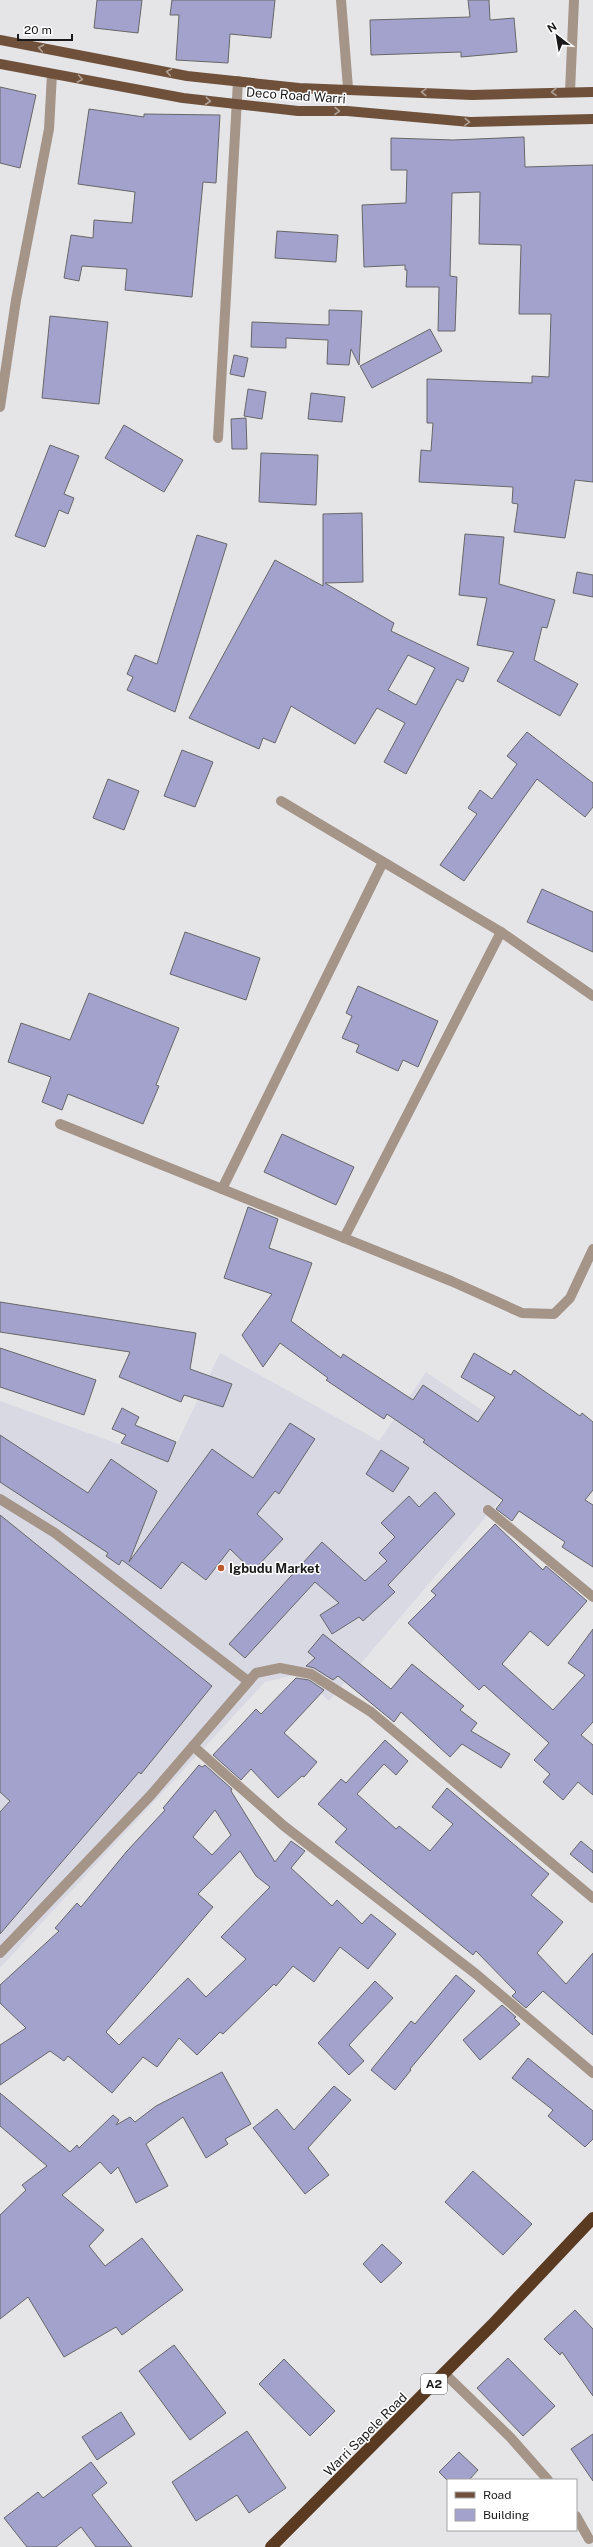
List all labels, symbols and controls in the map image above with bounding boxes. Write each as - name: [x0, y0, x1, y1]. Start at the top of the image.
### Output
- scale bar: [18, 16, 72, 42]
- north arrow: [537, 16, 577, 56]
- text: N: [545, 20, 559, 35]
- text: 20 m: [24, 23, 52, 37]
- one-way arrow: [38, 45, 45, 53]
- one-way arrow: [166, 69, 172, 77]
- one-way arrow: [76, 74, 83, 83]
- street label: Deco Road Warri: [246, 85, 346, 106]
- one-way arrow: [421, 88, 427, 97]
- one-way arrow: [551, 88, 557, 97]
- one-way arrow: [205, 96, 211, 105]
- one-way arrow: [334, 107, 340, 115]
- one-way arrow: [464, 117, 470, 126]
- place label: Igbudu Market: [229, 1561, 320, 1576]
- marker: Igbudu Market: [216, 1563, 226, 1573]
- road number: A2: [421, 2374, 447, 2394]
- street label: Warri Sapele Road: [321, 2390, 410, 2479]
- legend: [447, 2479, 577, 2531]
- text: Road: [483, 2488, 511, 2502]
- text: Building: [483, 2508, 529, 2522]

